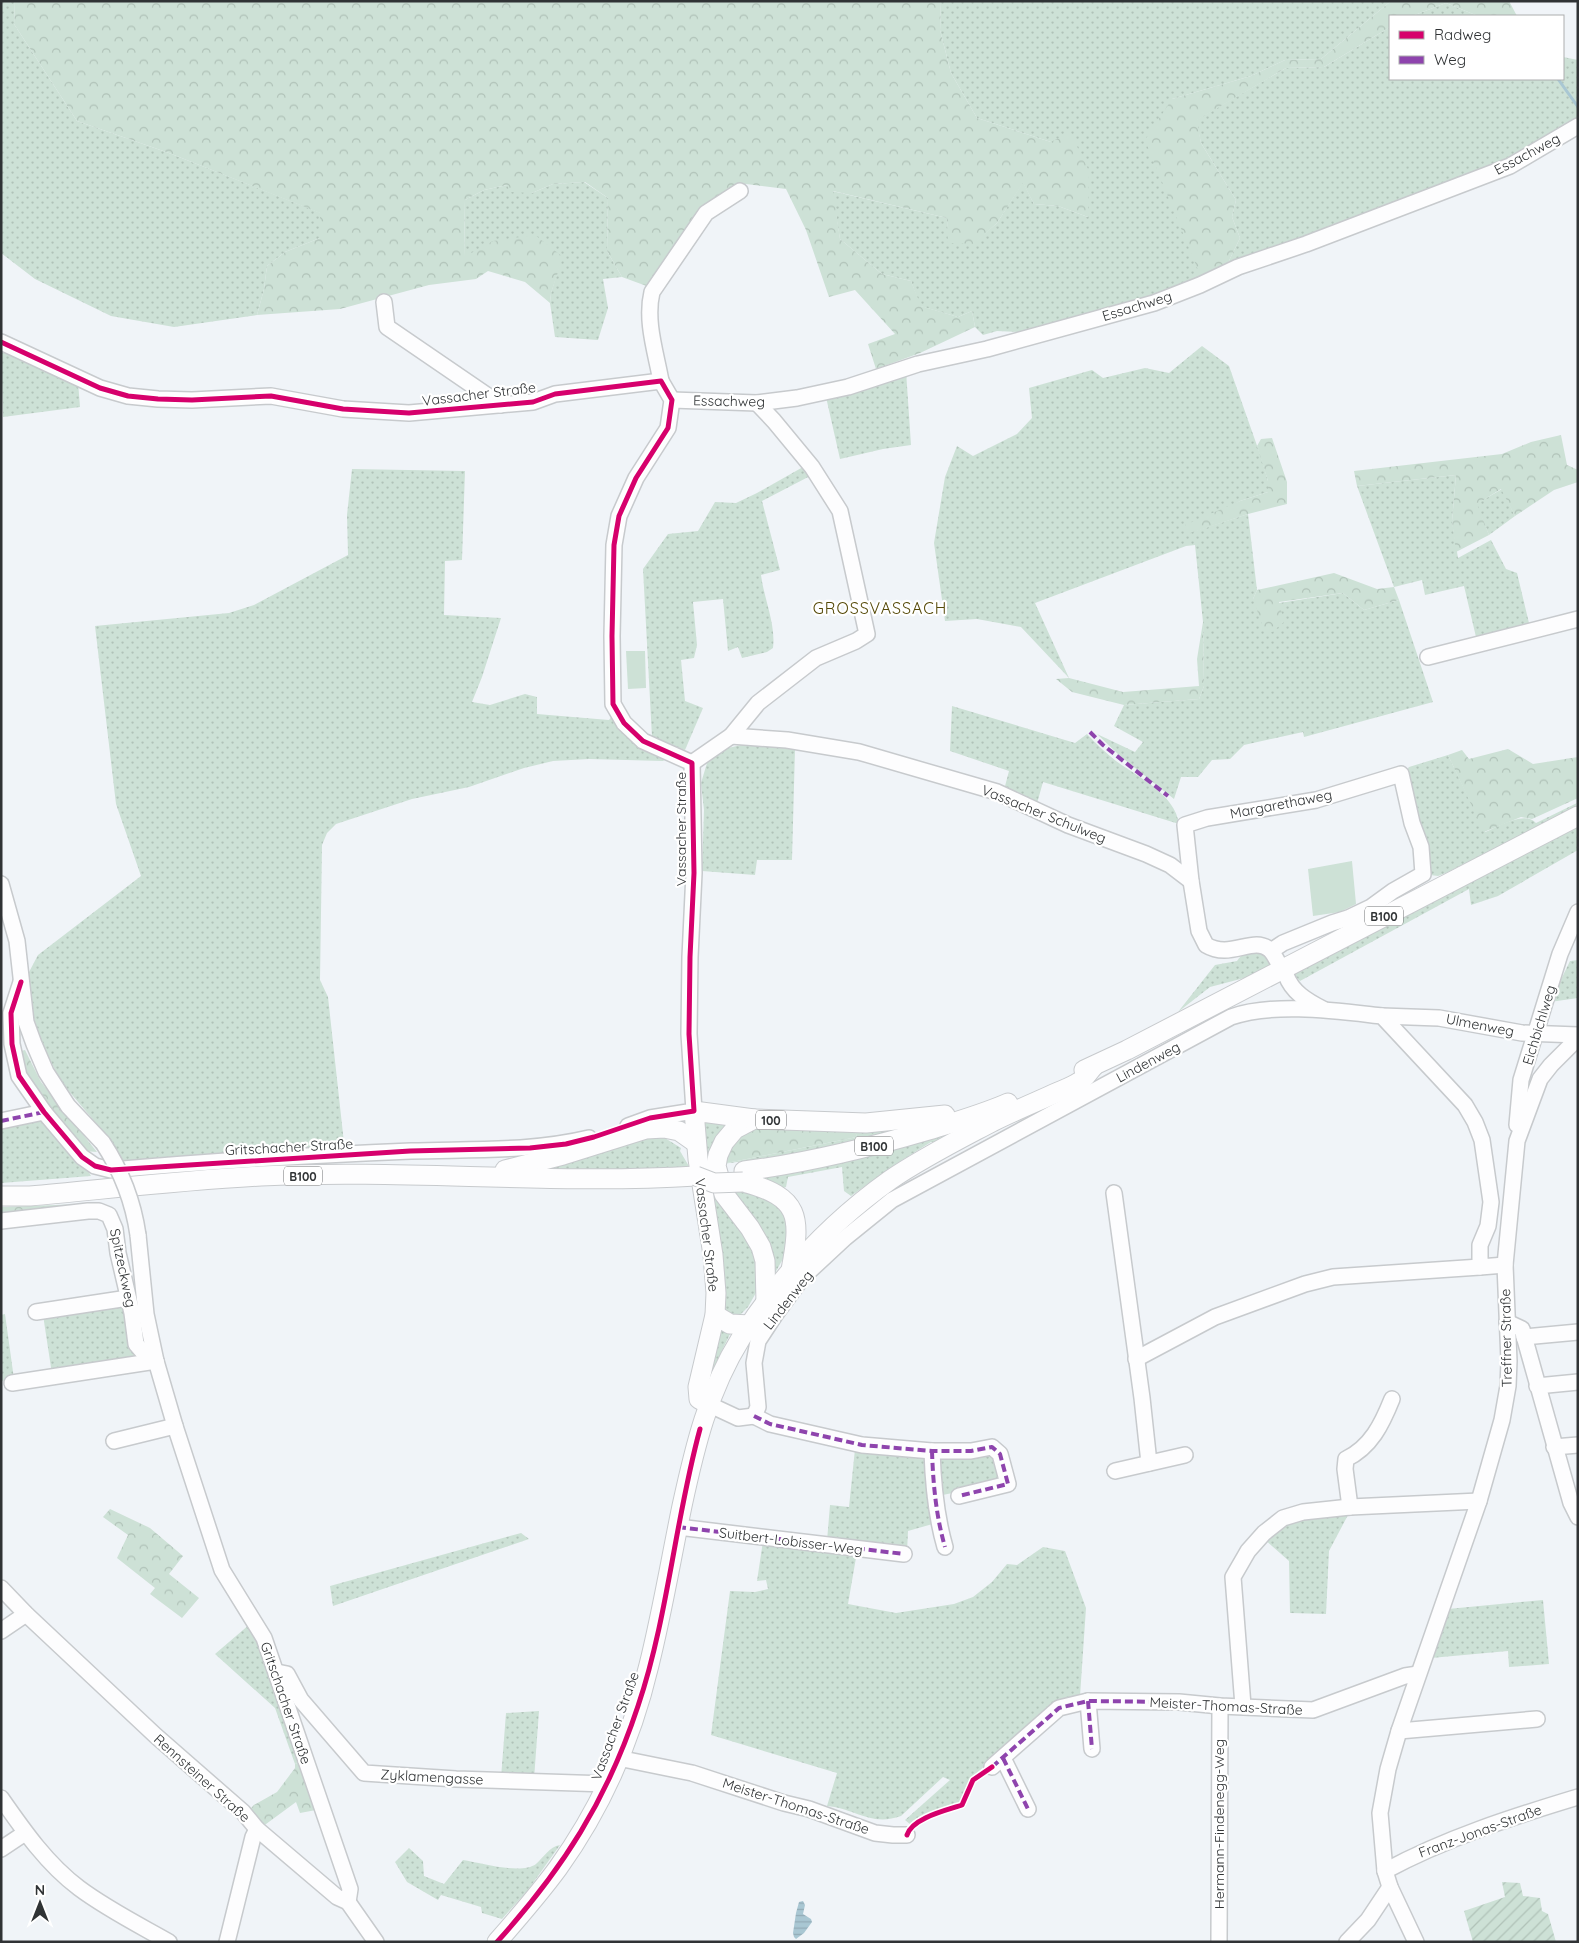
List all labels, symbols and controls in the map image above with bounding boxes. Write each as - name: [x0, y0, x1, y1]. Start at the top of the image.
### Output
- legend: [1389, 15, 1564, 80]
- text: Radweg: [1434, 25, 1491, 44]
- text: Weg: [1434, 50, 1466, 69]
- street label: Essachweg: [1491, 129, 1563, 179]
- street label: Essachweg: [1100, 287, 1174, 325]
- street label: Vassacher Straße: [421, 378, 537, 410]
- street label: Essachweg: [693, 391, 765, 411]
- district label: GROSSVASSACH: [813, 598, 947, 618]
- street label: Vassacher Straße: [672, 772, 690, 886]
- street label: Vassacher Schulweg: [979, 781, 1109, 847]
- street label: Margarethaweg: [1228, 785, 1334, 823]
- road number: B100: [1365, 906, 1403, 926]
- street label: Eichbichlweg: [1518, 983, 1560, 1067]
- street label: Ulmenweg: [1444, 1010, 1516, 1040]
- street label: Lindenweg: [1113, 1038, 1183, 1086]
- road number: 100: [756, 1110, 786, 1130]
- street label: Gritschacher Straße: [224, 1135, 354, 1159]
- road number: B100: [855, 1136, 893, 1156]
- road number: B100: [284, 1166, 322, 1186]
- street label: Vassacher Straße: [691, 1177, 723, 1293]
- street label: Spitzeckweg: [106, 1227, 140, 1309]
- street label: Lindenweg: [759, 1267, 817, 1333]
- street label: Treffner Straße: [1496, 1288, 1516, 1387]
- street label: Suitbert-Lobisser-Weg: [718, 1523, 864, 1559]
- street label: Gritschacher Straße: [257, 1639, 315, 1767]
- street label: Vassacher Straße: [587, 1669, 643, 1783]
- street label: Meister-Thomas-Straße: [1149, 1693, 1303, 1719]
- street label: Rennsteiner Straße: [150, 1730, 254, 1826]
- street label: Hermann-Findenegg-Weg: [1210, 1739, 1228, 1909]
- street label: Zyklamengasse: [380, 1765, 484, 1789]
- street label: Meister-Thomas-Straße: [720, 1774, 872, 1838]
- street label: Franz-Jonas-Straße: [1416, 1800, 1544, 1862]
- north arrow: [15, 1878, 65, 1928]
- text: N: [35, 1881, 45, 1899]

